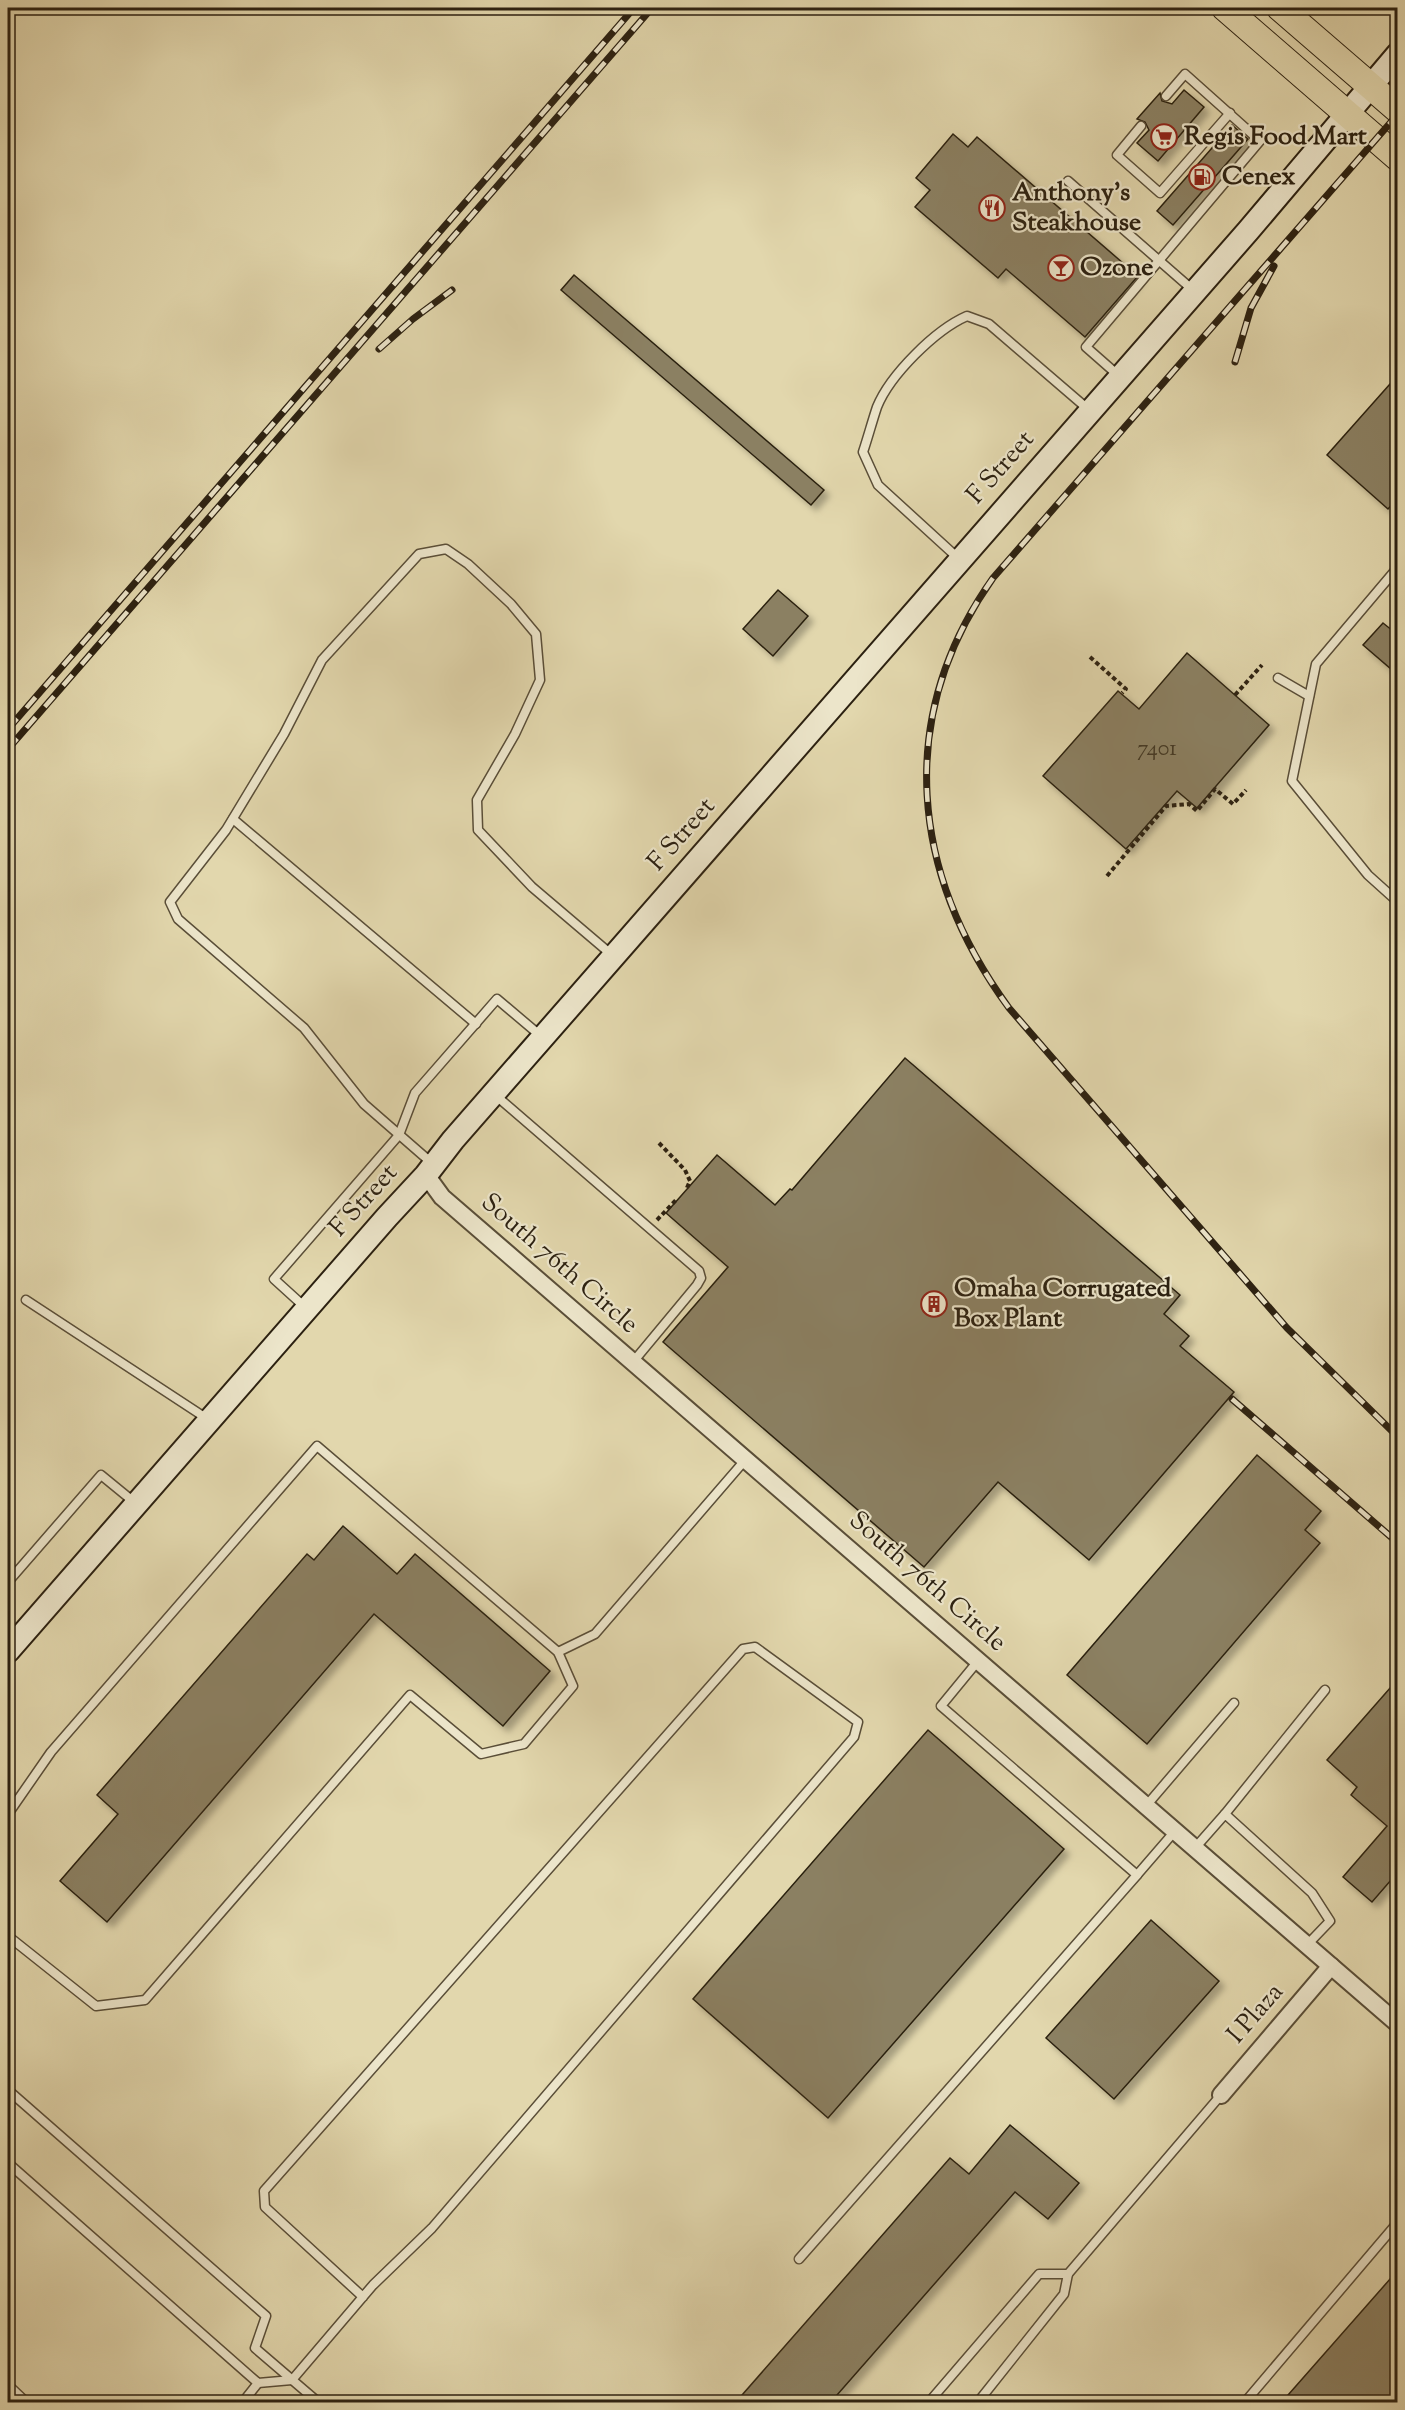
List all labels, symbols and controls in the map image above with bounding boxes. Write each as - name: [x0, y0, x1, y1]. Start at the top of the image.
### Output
- place label: Regis Food Mart: [1184, 119, 1367, 156]
- supermarket icon: Regis Food Mart: [1149, 122, 1179, 152]
- place label: Cenex: [1222, 159, 1296, 196]
- fuel station icon: Cenex: [1187, 162, 1217, 192]
- place label: Anthony's Steakhouse: [1012, 175, 1141, 242]
- restaurant icon: Anthony's Steakhouse: [977, 193, 1007, 223]
- place label: Ozone: [1080, 250, 1153, 287]
- bar icon: Ozone: [1046, 253, 1076, 283]
- street label: F Street: [958, 423, 1044, 513]
- house number: 7401: [1137, 734, 1177, 766]
- street label: F Street: [639, 790, 725, 880]
- street label: F Street: [321, 1156, 407, 1246]
- street label: South 76th Circle: [472, 1185, 646, 1343]
- place label: Omaha Corrugated Box Plant: [954, 1271, 1172, 1338]
- building icon: Omaha Corrugated Box Plant: [919, 1289, 949, 1319]
- street label: South 76th Circle: [840, 1503, 1014, 1661]
- street label: I Plaza: [1219, 1976, 1293, 2052]

